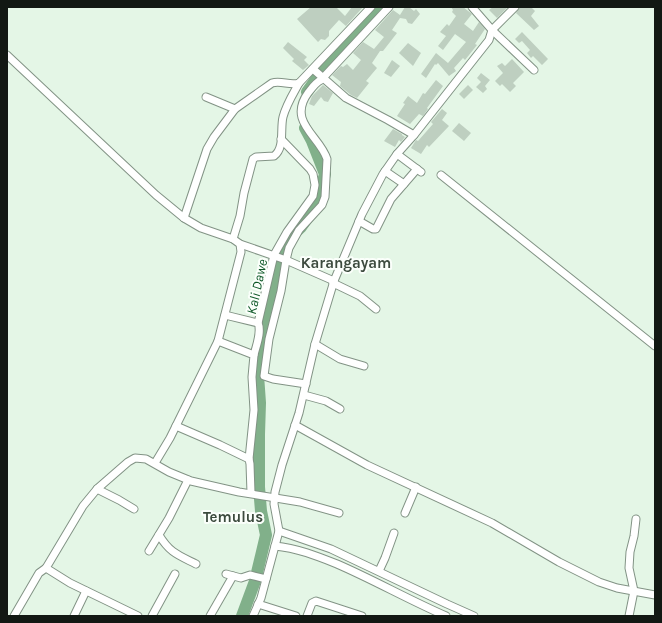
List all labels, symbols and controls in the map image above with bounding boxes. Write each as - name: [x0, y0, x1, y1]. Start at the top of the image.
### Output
- district label: Karangayam: [301, 254, 391, 272]
- water label: Kali Dawe: [243, 257, 271, 316]
- district label: Temulus: [203, 508, 263, 526]

